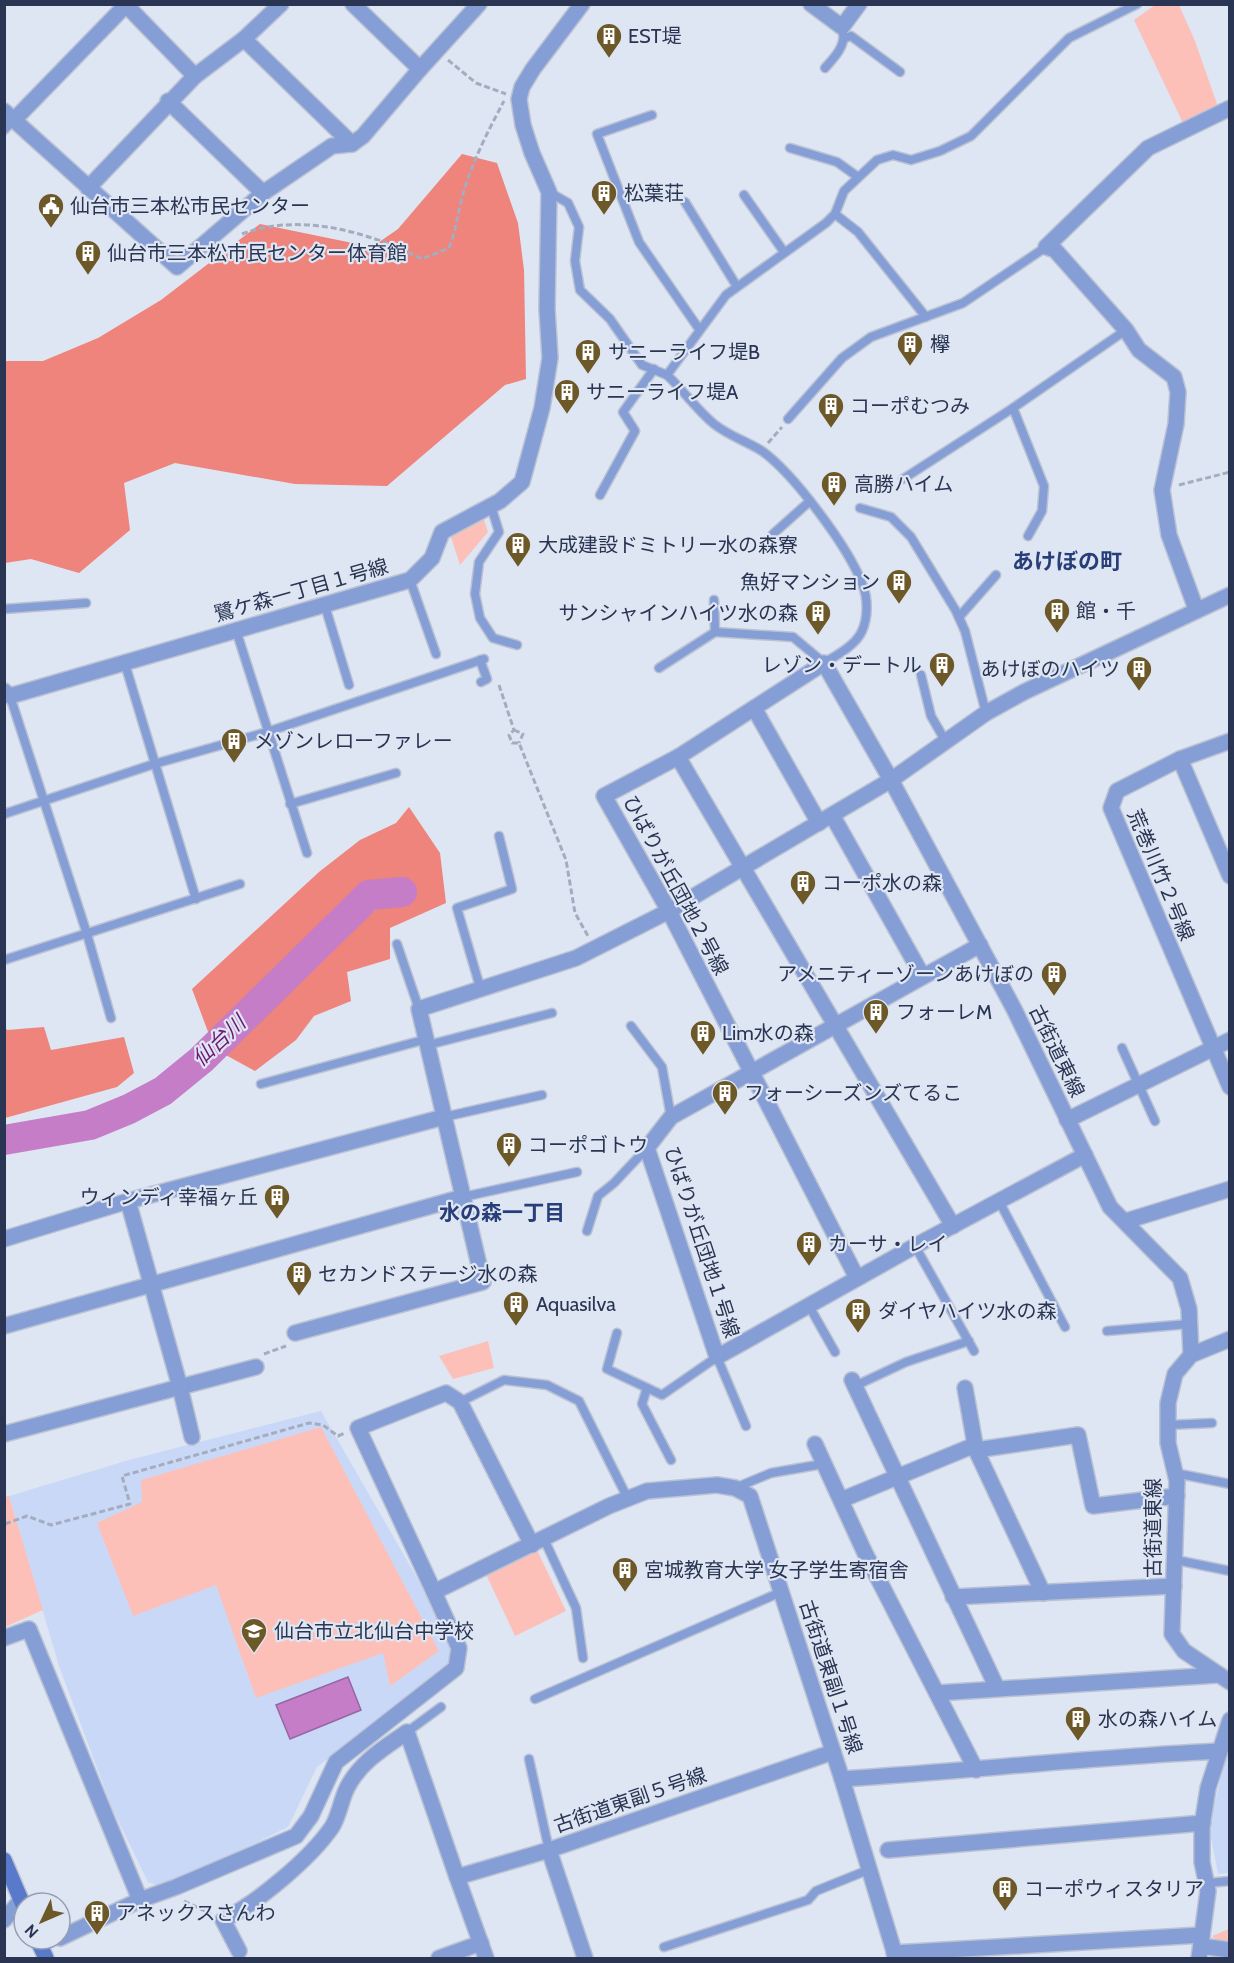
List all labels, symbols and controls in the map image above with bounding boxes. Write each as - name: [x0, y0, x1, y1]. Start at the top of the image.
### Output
- building icon: EST堤: [594, 21, 624, 59]
- place label: EST堤: [628, 24, 681, 48]
- building icon: 松葉荘: [589, 178, 619, 216]
- place label: 松葉荘: [624, 181, 684, 205]
- public building icon: 仙台市三本松市民センター: [36, 191, 66, 229]
- place label: 仙台市三本松市民センター: [70, 194, 310, 218]
- building icon: 仙台市三本松市民センター体育館: [73, 238, 103, 276]
- place label: 仙台市三本松市民センター体育館: [107, 241, 407, 265]
- building icon: 欅: [895, 329, 925, 367]
- place label: 欅: [930, 332, 950, 356]
- building icon: サニーライフ堤B: [573, 337, 603, 375]
- place label: サニーライフ堤B: [608, 340, 760, 364]
- building icon: サニーライフ堤A: [552, 377, 582, 415]
- place label: サニーライフ堤A: [586, 380, 739, 404]
- building icon: コーポむつみ: [816, 391, 846, 429]
- place label: コーポむつみ: [850, 394, 970, 418]
- building icon: 高勝ハイム: [819, 469, 849, 507]
- place label: 高勝ハイム: [854, 472, 953, 496]
- building icon: 大成建設ドミトリー水の森寮: [503, 530, 533, 568]
- place label: 大成建設ドミトリー水の森寮: [538, 533, 798, 557]
- district label: あけぼの町: [1012, 548, 1122, 575]
- street label: 鷺ケ森一丁目１号線: [211, 554, 391, 626]
- building icon: 魚好マンション: [884, 567, 914, 605]
- place label: 魚好マンション: [740, 570, 880, 594]
- building icon: 館・千: [1042, 596, 1072, 634]
- building icon: サンシャインハイツ水の森: [803, 598, 833, 636]
- place label: 館・千: [1076, 599, 1136, 623]
- place label: サンシャインハイツ水の森: [558, 601, 798, 625]
- building icon: レゾン・デートル: [927, 650, 957, 688]
- place label: レゾン・デートル: [762, 653, 922, 677]
- building icon: あけぼのハイツ: [1124, 654, 1154, 692]
- place label: あけぼのハイツ: [980, 657, 1120, 681]
- building icon: メゾンレローファレー: [219, 726, 249, 764]
- place label: メゾンレローファレー: [254, 729, 453, 753]
- street label: ひばりが丘団地２号線: [618, 791, 734, 979]
- street label: 荒巻川竹２号線: [1123, 806, 1199, 944]
- building icon: コーポ水の森: [788, 868, 818, 906]
- place label: コーポ水の森: [822, 871, 942, 895]
- building icon: アメニティーゾーンあけぼの: [1039, 959, 1069, 997]
- place label: アメニティーゾーンあけぼの: [777, 962, 1034, 986]
- building icon: フォーレM: [861, 997, 891, 1035]
- place label: フォーレM: [896, 1000, 992, 1024]
- street label: 古街道東線: [1024, 1001, 1090, 1101]
- water label: 仙台川: [187, 1009, 252, 1071]
- building icon: Lim水の森: [688, 1018, 718, 1056]
- place label: Lim水の森: [722, 1021, 814, 1045]
- building icon: フォーシーズンズてるこ: [710, 1078, 740, 1116]
- place label: フォーシーズンズてるこ: [744, 1081, 962, 1105]
- building icon: コーポゴトウ: [494, 1130, 524, 1168]
- place label: コーポゴトウ: [528, 1133, 648, 1157]
- street label: ひばりが丘団地１号線: [660, 1143, 744, 1341]
- building icon: ウィンディ幸福ヶ丘: [262, 1182, 292, 1220]
- place label: ウィンディ幸福ヶ丘: [79, 1185, 258, 1209]
- district label: 水の森一丁目: [439, 1200, 565, 1225]
- building icon: カーサ・レイ: [794, 1229, 824, 1267]
- place label: カーサ・レイ: [828, 1232, 948, 1256]
- building icon: セカンドステージ水の森: [284, 1259, 314, 1297]
- place label: セカンドステージ水の森: [318, 1262, 538, 1286]
- building icon: Aquasilva: [501, 1289, 531, 1327]
- place label: Aquasilva: [536, 1292, 616, 1316]
- building icon: ダイヤハイツ水の森: [843, 1296, 873, 1334]
- place label: ダイヤハイツ水の森: [878, 1299, 1057, 1323]
- street label: 古街道東線: [1141, 1478, 1165, 1578]
- building icon: 宮城教育大学 女子学生寄宿舎: [610, 1555, 640, 1593]
- place label: 宮城教育大学 女子学生寄宿舎: [644, 1558, 909, 1582]
- street label: 古街道東副１号線: [795, 1597, 867, 1757]
- school or university icon: 仙台市立北仙台中学校: [239, 1616, 269, 1654]
- place label: 仙台市立北仙台中学校: [274, 1619, 474, 1643]
- building icon: 水の森ハイム: [1063, 1704, 1093, 1742]
- place label: 水の森ハイム: [1098, 1707, 1217, 1731]
- street label: 古街道東副５号線: [550, 1763, 710, 1837]
- building icon: コーポウィスタリア: [990, 1874, 1020, 1912]
- place label: コーポウィスタリア: [1024, 1877, 1204, 1901]
- north arrow: [12, 1891, 72, 1951]
- building icon: アネックスさんわ: [82, 1898, 112, 1936]
- place label: アネックスさんわ: [116, 1901, 275, 1925]
- text: N: [21, 1920, 42, 1942]

